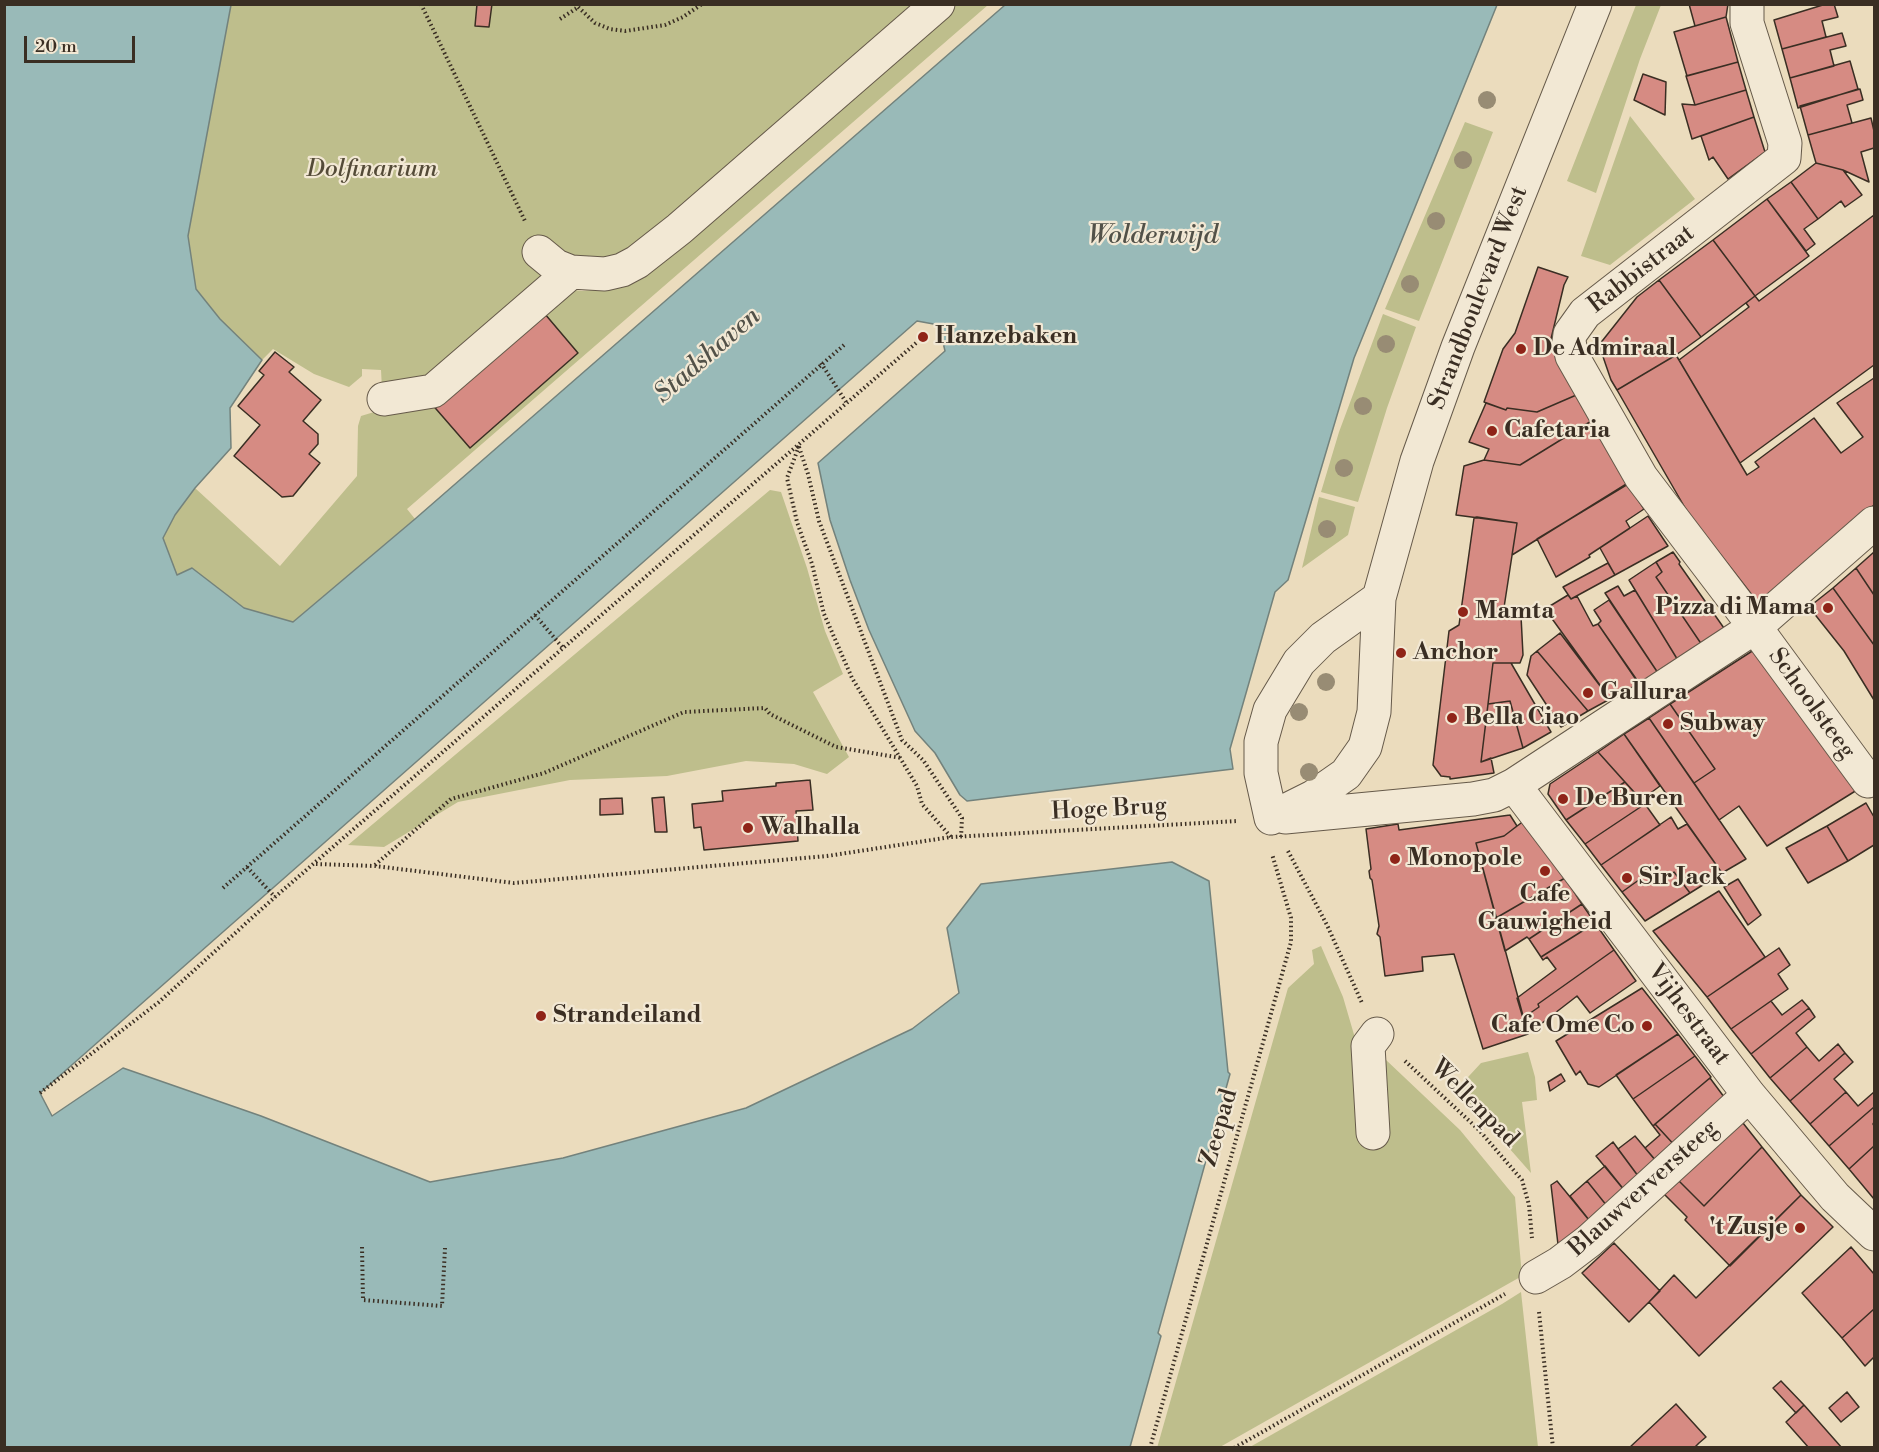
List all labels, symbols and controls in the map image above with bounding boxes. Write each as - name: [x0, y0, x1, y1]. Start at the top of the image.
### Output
- scale bar: [27, 24, 138, 62]
- text: 20 m: [35, 35, 77, 58]
- park label: Dolfinarium: [307, 156, 437, 184]
- street label: Strandboulevard West: [1423, 182, 1535, 414]
- street label: Rabbistraat: [1583, 220, 1701, 320]
- water label: Wolderwijd: [1088, 221, 1218, 253]
- water label: Stadshaven: [648, 301, 768, 411]
- place label: Hanzebaken: [935, 323, 1077, 351]
- marker: Hanzebaken: [916, 330, 930, 344]
- place label: De Admiraal: [1533, 335, 1676, 363]
- marker: De Admiraal: [1514, 342, 1528, 356]
- place label: Cafetaria: [1504, 417, 1610, 445]
- marker: Cafetaria: [1485, 424, 1499, 438]
- place label: Pizza di Mama: [1655, 594, 1816, 622]
- place label: Mamta: [1475, 598, 1554, 626]
- marker: Pizza di Mama: [1821, 601, 1835, 615]
- marker: Mamta: [1456, 605, 1470, 619]
- place label: Anchor: [1413, 639, 1498, 667]
- street label: Schoolsteeg: [1761, 643, 1861, 765]
- marker: Anchor: [1394, 646, 1408, 660]
- place label: Gallura: [1600, 679, 1687, 707]
- marker: Gallura: [1581, 686, 1595, 700]
- place label: Bella Ciao: [1464, 704, 1579, 732]
- place label: Subway: [1680, 710, 1765, 738]
- marker: Bella Ciao: [1445, 711, 1459, 725]
- marker: Subway: [1661, 717, 1675, 731]
- place label: De Buren: [1575, 785, 1683, 813]
- marker: De Buren: [1556, 792, 1570, 806]
- street label: Hoge Brug: [1050, 793, 1168, 827]
- place label: Walhalla: [760, 814, 860, 842]
- marker: Walhalla: [741, 821, 755, 835]
- place label: Monopole: [1407, 845, 1522, 873]
- marker: Monopole: [1388, 852, 1402, 866]
- marker: Cafe Gauwigheid: [1538, 864, 1552, 878]
- place label: Sir Jack: [1639, 864, 1726, 892]
- marker: Sir Jack: [1620, 871, 1634, 885]
- place label: Cafe Gauwigheid: [1478, 881, 1612, 937]
- street label: Vijhestraat: [1640, 958, 1736, 1072]
- place label: Strandeiland: [553, 1002, 702, 1030]
- marker: Strandeiland: [534, 1009, 548, 1023]
- place label: Cafe Ome Co: [1491, 1012, 1635, 1040]
- marker: Cafe Ome Co: [1640, 1019, 1654, 1033]
- street label: Wellenpad: [1424, 1054, 1524, 1154]
- street label: Zeepad: [1195, 1086, 1245, 1170]
- street label: Blauwverversteeg: [1563, 1114, 1725, 1264]
- place label: 't Zusje: [1709, 1214, 1788, 1242]
- marker: 't Zusje: [1793, 1221, 1807, 1235]

